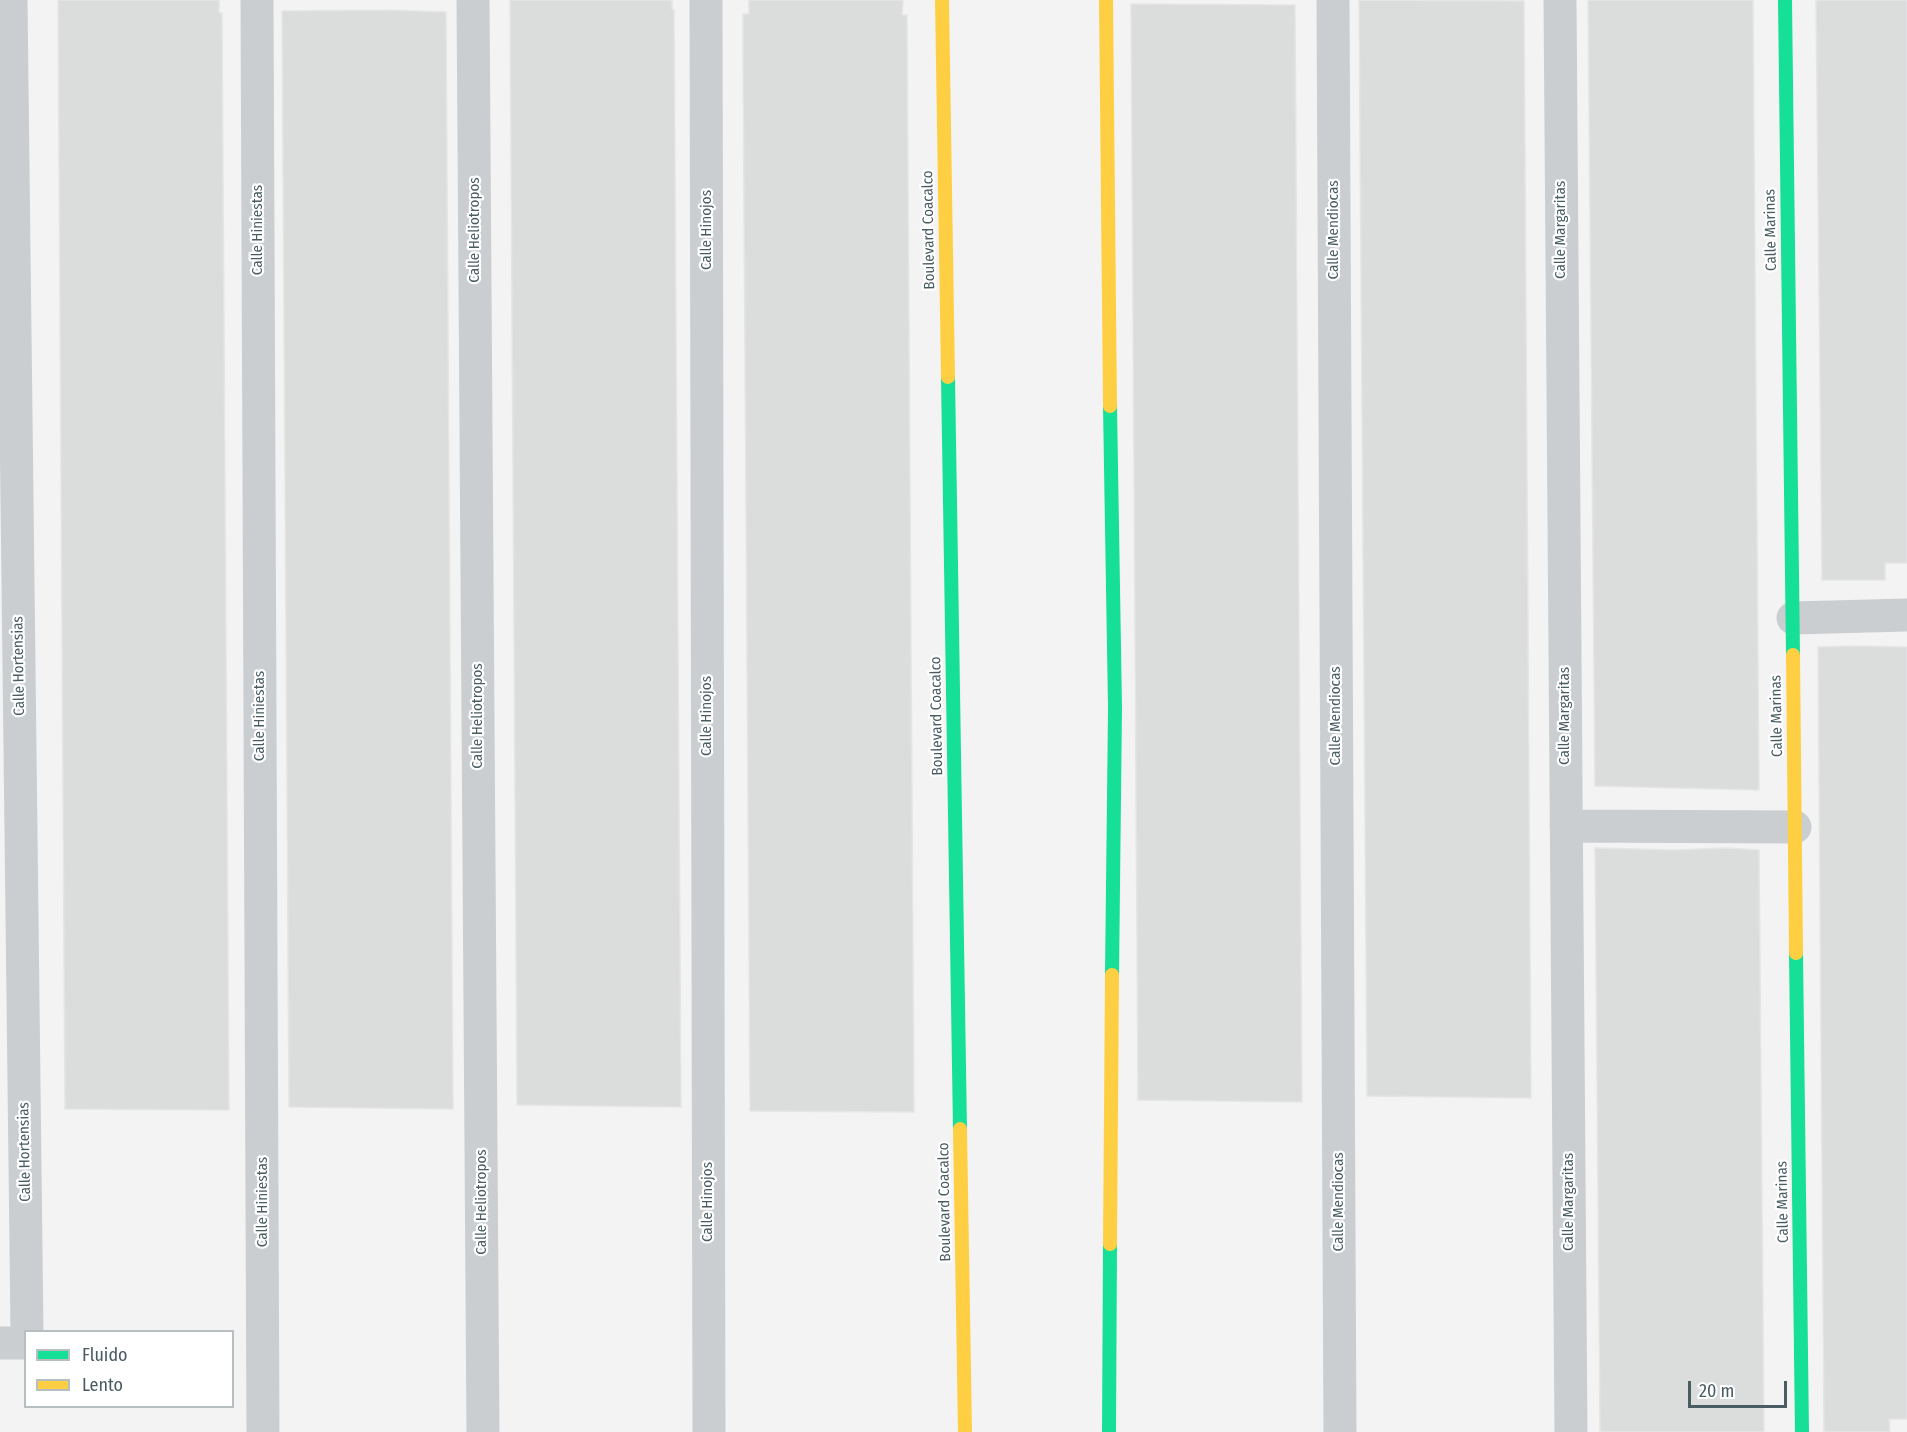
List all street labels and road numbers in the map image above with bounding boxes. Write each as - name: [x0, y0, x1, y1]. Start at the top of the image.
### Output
- street label: Boulevard Coacalco: [919, 170, 939, 290]
- street label: Calle Heliotropos: [466, 177, 484, 283]
- street label: Calle Mendiocas: [1325, 180, 1343, 280]
- street label: Calle Margaritas: [1552, 181, 1570, 279]
- street label: Calle Hiniestas: [249, 185, 267, 275]
- street label: Calle Marinas: [1761, 189, 1781, 271]
- street label: Calle Hinojos: [698, 190, 716, 270]
- street label: Calle Hortensias: [9, 616, 29, 716]
- street label: Boulevard Coacalco: [927, 656, 947, 776]
- street label: Calle Heliotropos: [469, 663, 487, 769]
- street label: Calle Mendiocas: [1327, 666, 1345, 766]
- street label: Calle Margaritas: [1556, 667, 1574, 765]
- street label: Calle Hiniestas: [251, 671, 269, 761]
- street label: Calle Marinas: [1767, 675, 1787, 757]
- street label: Calle Hinojos: [698, 676, 716, 756]
- street label: Calle Hortensias: [15, 1102, 35, 1202]
- street label: Boulevard Coacalco: [935, 1142, 955, 1262]
- street label: Calle Heliotropos: [473, 1149, 491, 1255]
- street label: Calle Mendiocas: [1330, 1152, 1348, 1252]
- street label: Calle Margaritas: [1560, 1153, 1578, 1251]
- street label: Calle Hiniestas: [254, 1157, 272, 1247]
- street label: Calle Marinas: [1773, 1161, 1793, 1243]
- street label: Calle Hinojos: [699, 1162, 717, 1242]

